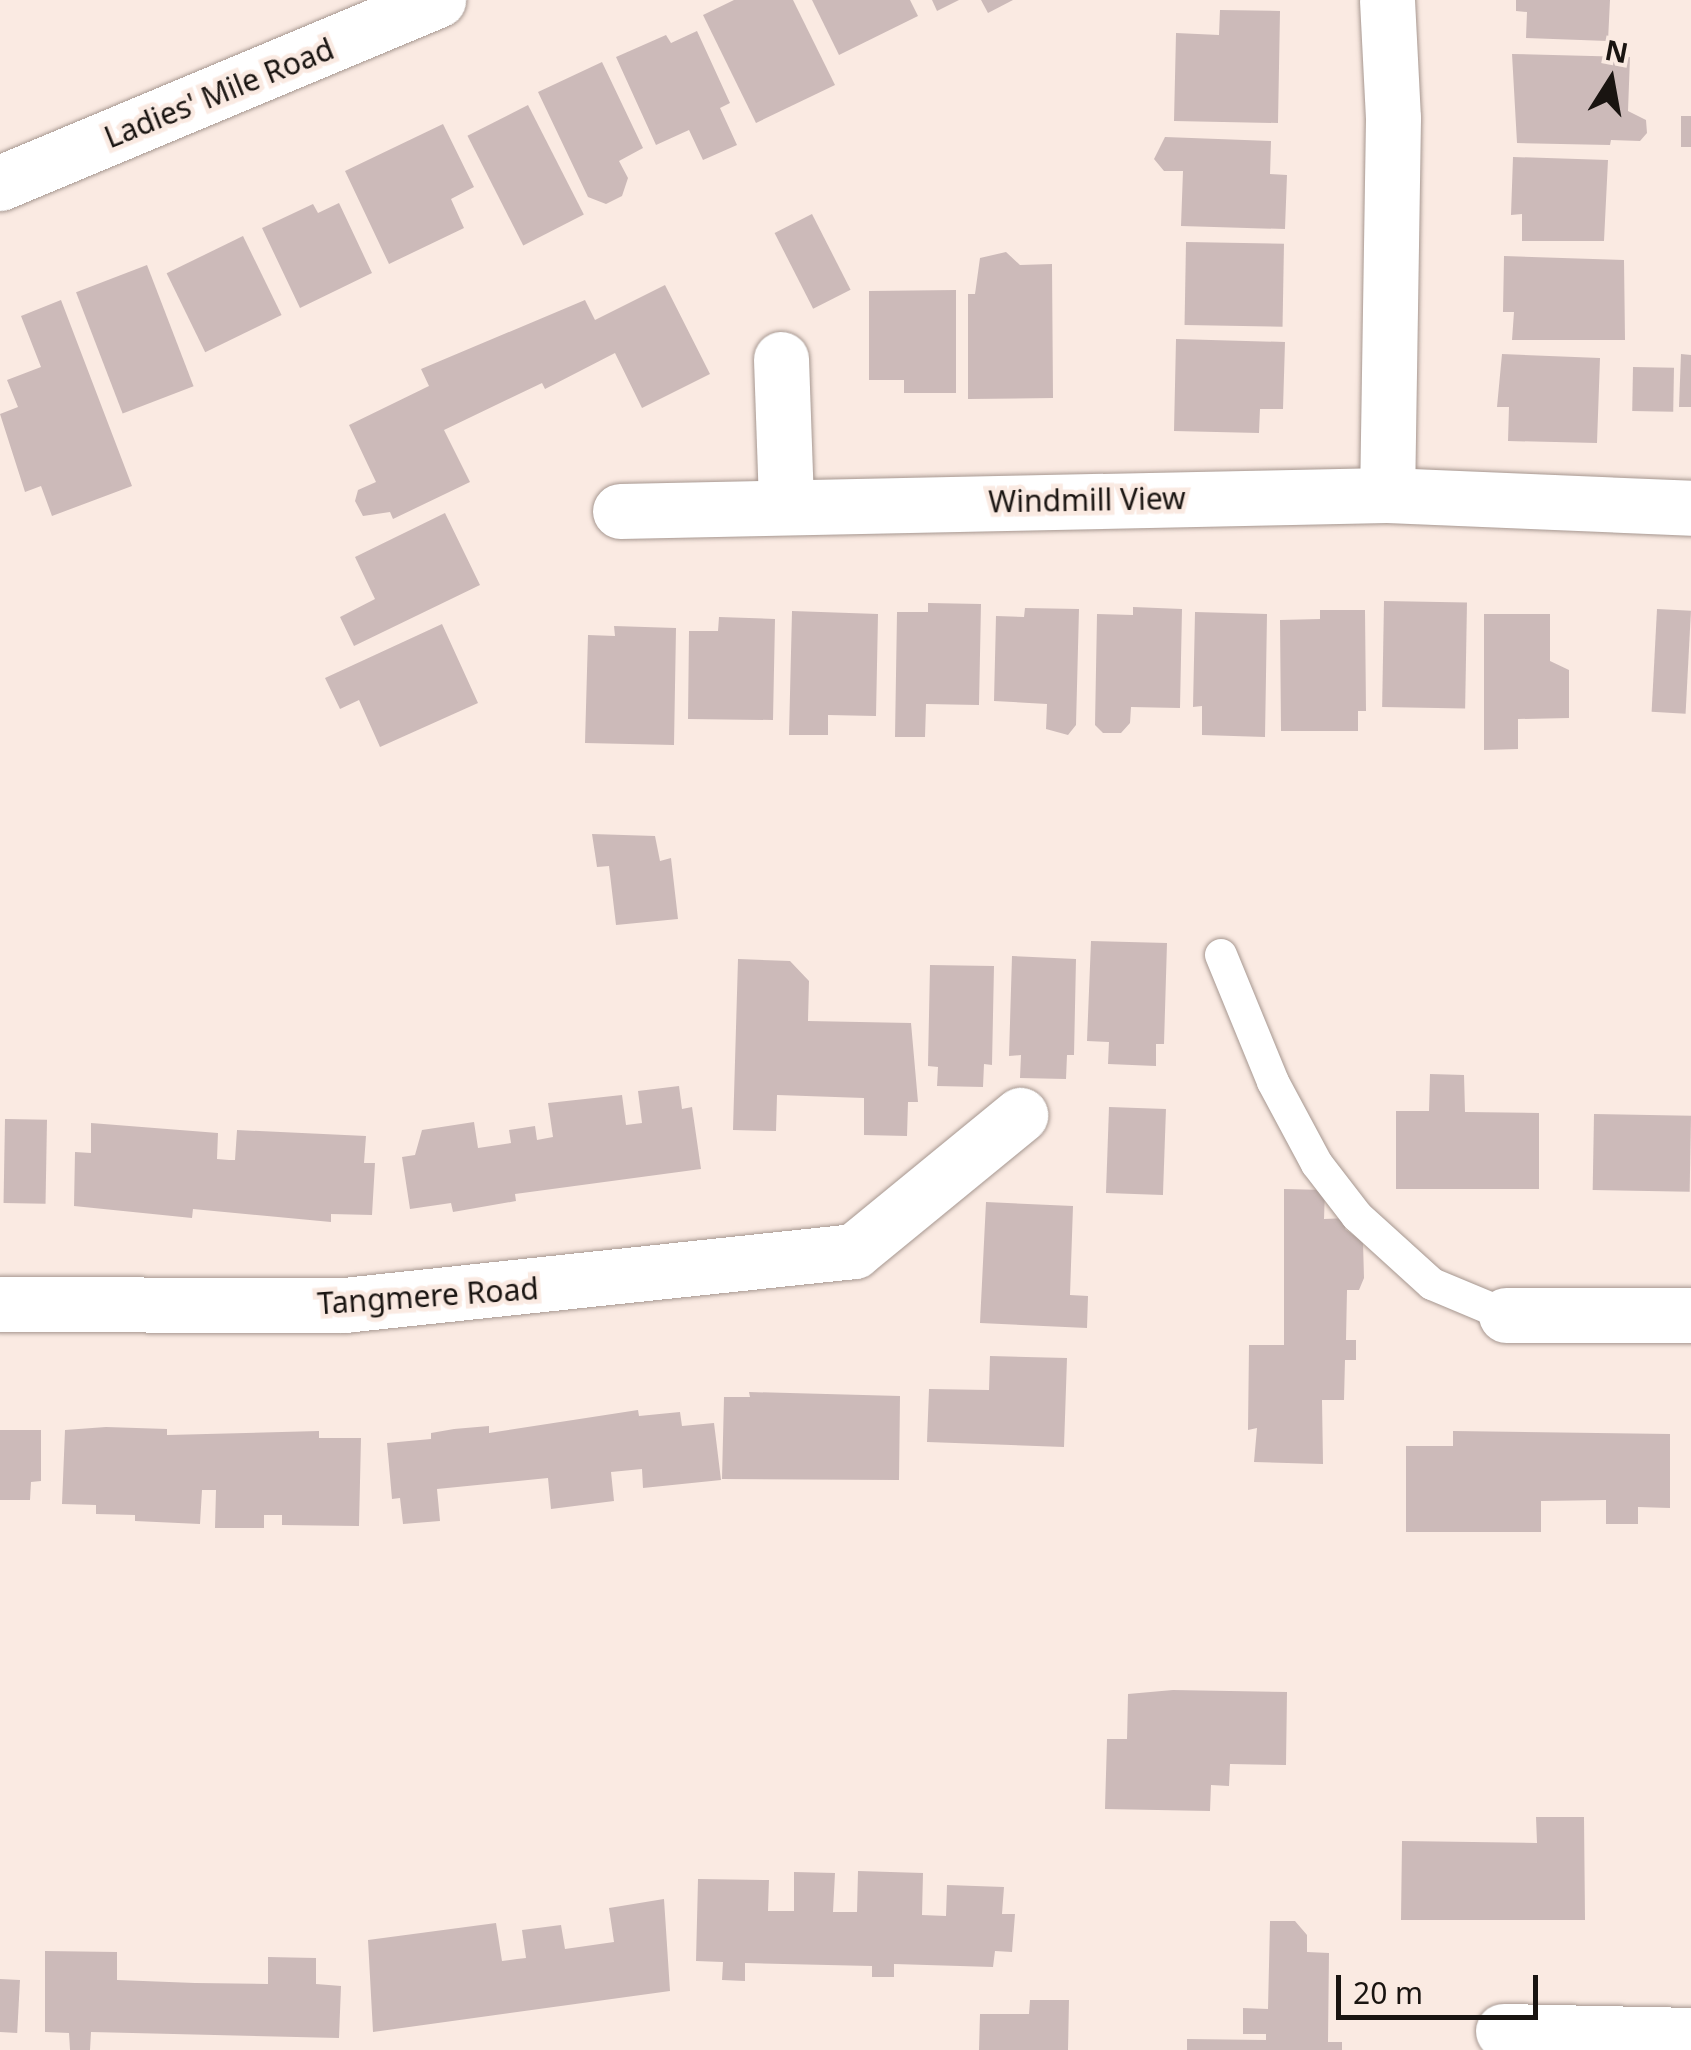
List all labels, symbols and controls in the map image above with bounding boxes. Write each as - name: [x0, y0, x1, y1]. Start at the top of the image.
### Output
- north arrow: [1561, 30, 1661, 130]
- text: N: [1602, 30, 1632, 71]
- street label: Ladies' Mile Road: [99, 31, 339, 155]
- street label: Windmill View: [988, 480, 1186, 520]
- street label: Tangmere Road: [316, 1270, 540, 1322]
- scale bar: [1341, 1955, 1544, 2017]
- text: 20 m: [1353, 1972, 1423, 2013]

